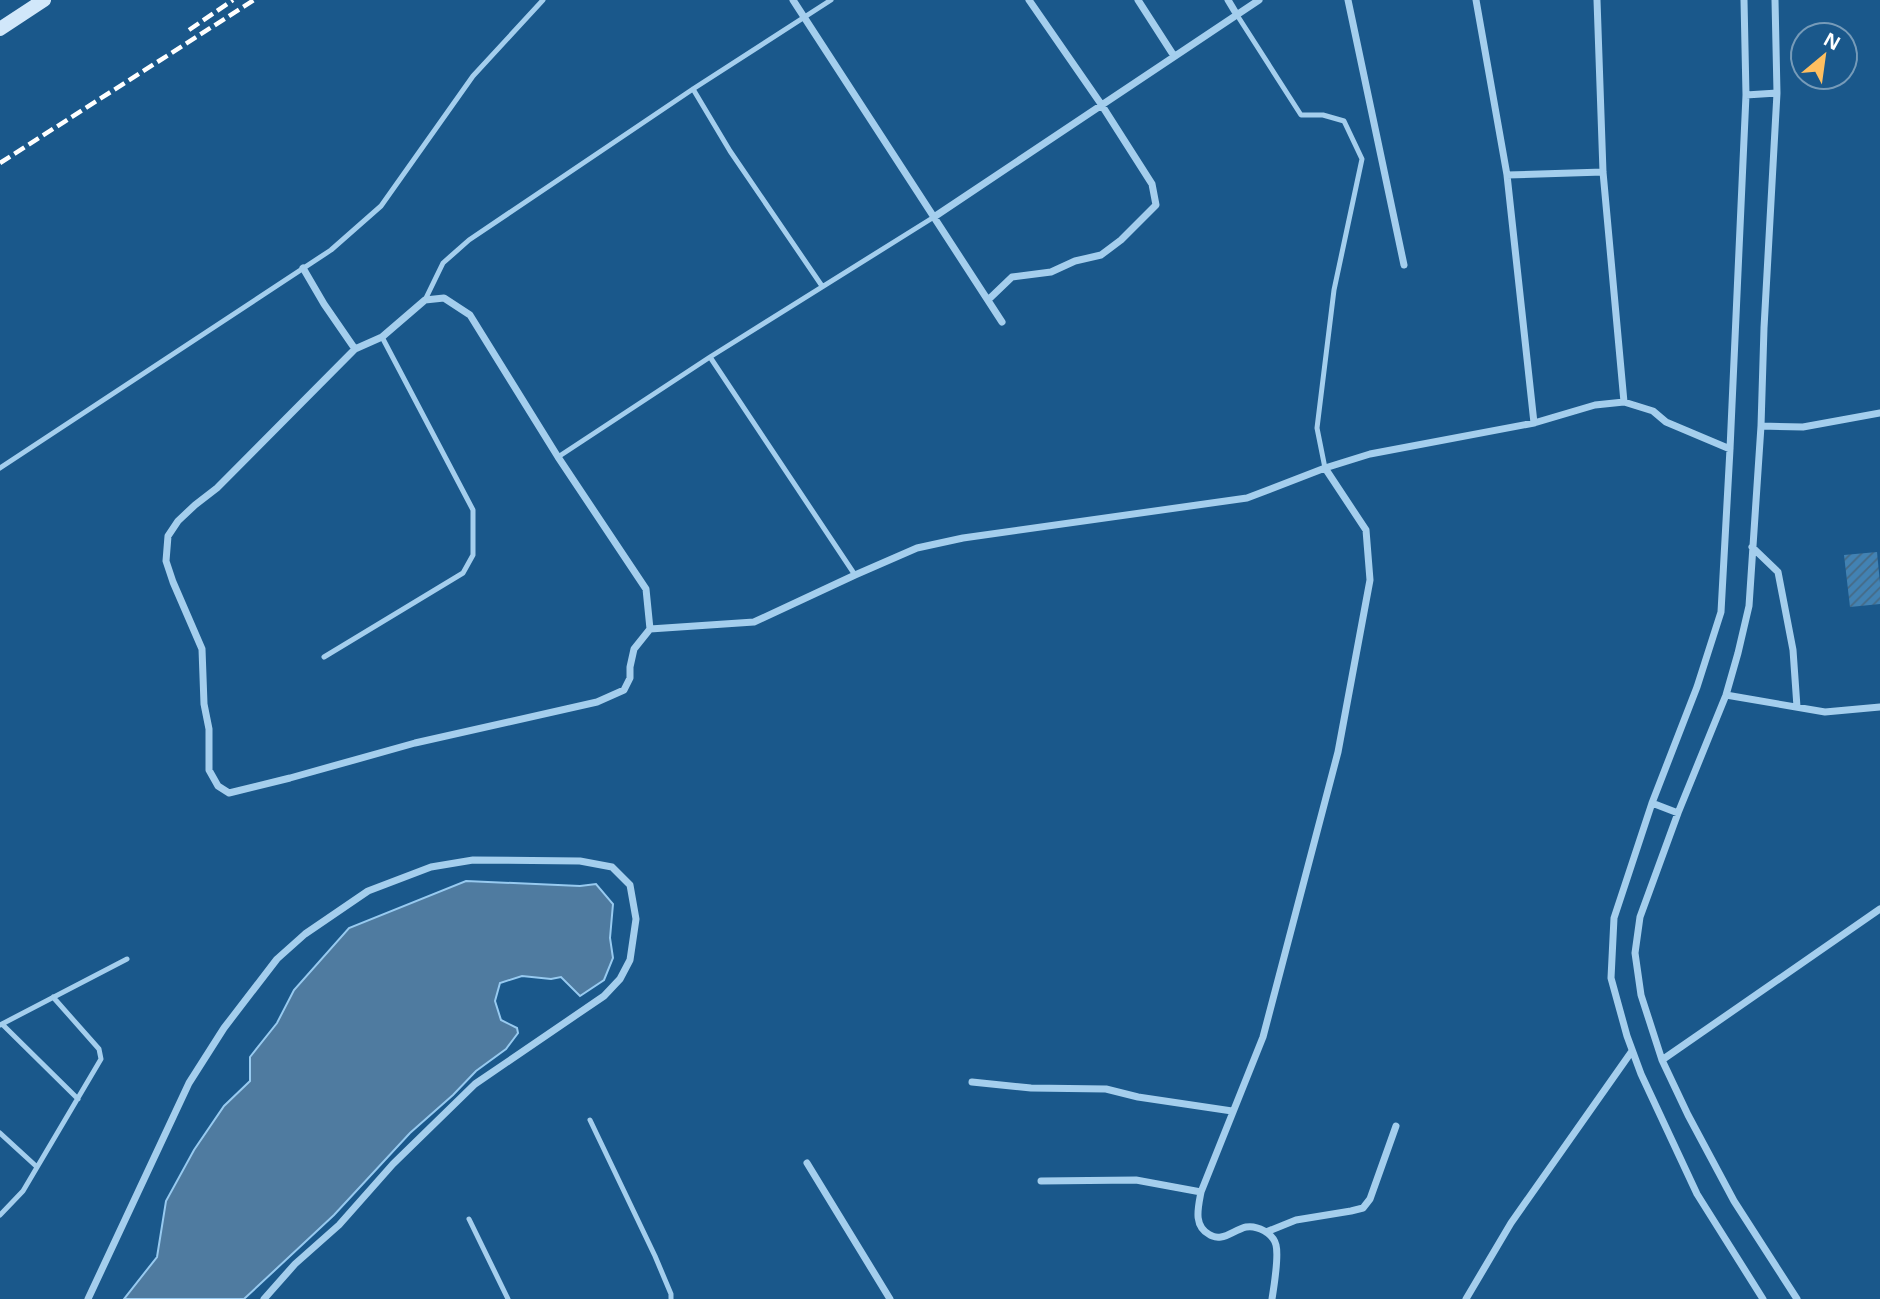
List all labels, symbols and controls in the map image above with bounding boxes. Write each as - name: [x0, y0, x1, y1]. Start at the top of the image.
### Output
- north arrow: [1789, 21, 1859, 91]
- text: N: [1819, 26, 1845, 56]

